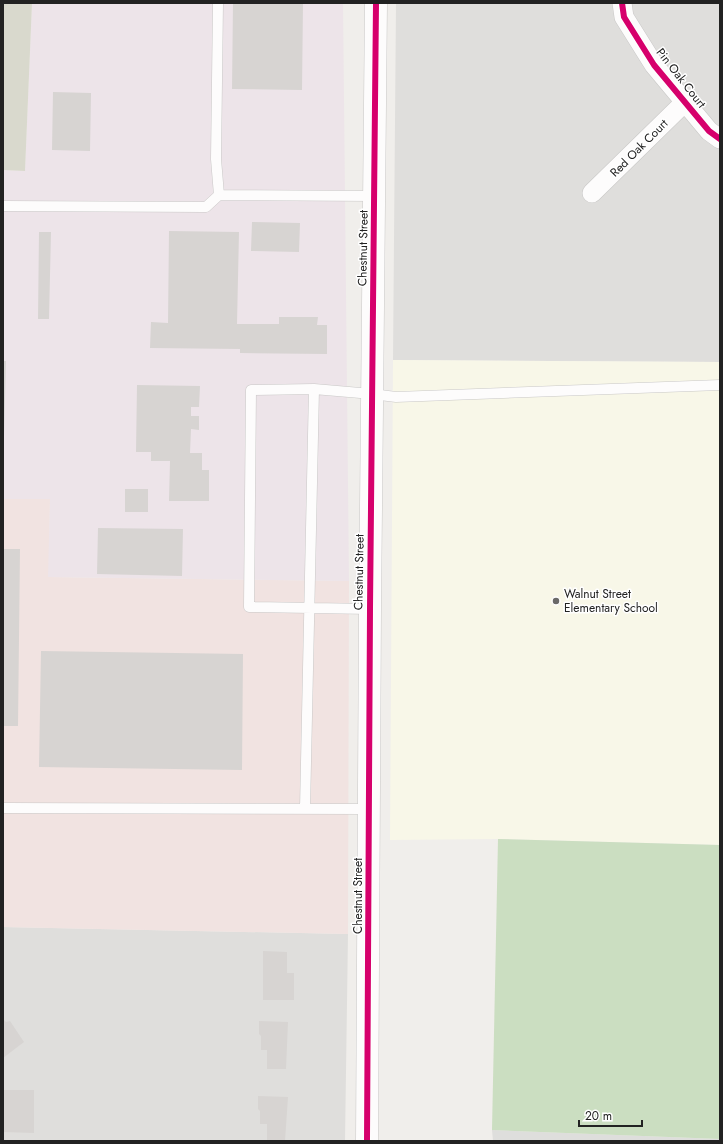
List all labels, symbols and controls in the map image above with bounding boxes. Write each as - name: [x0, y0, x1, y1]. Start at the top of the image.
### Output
- street label: Pin Oak Court: [652, 44, 710, 112]
- street label: Red Oak Court: [606, 115, 672, 181]
- street label: Chestnut Street: [353, 210, 373, 286]
- street label: Chestnut Street: [349, 534, 369, 610]
- place label: Walnut Street Elementary School: [564, 585, 658, 617]
- marker: Walnut Street Elementary School: [551, 596, 561, 606]
- street label: Chestnut Street: [349, 858, 367, 934]
- scale bar: [579, 1102, 642, 1128]
- text: 20 m: [585, 1107, 612, 1125]

